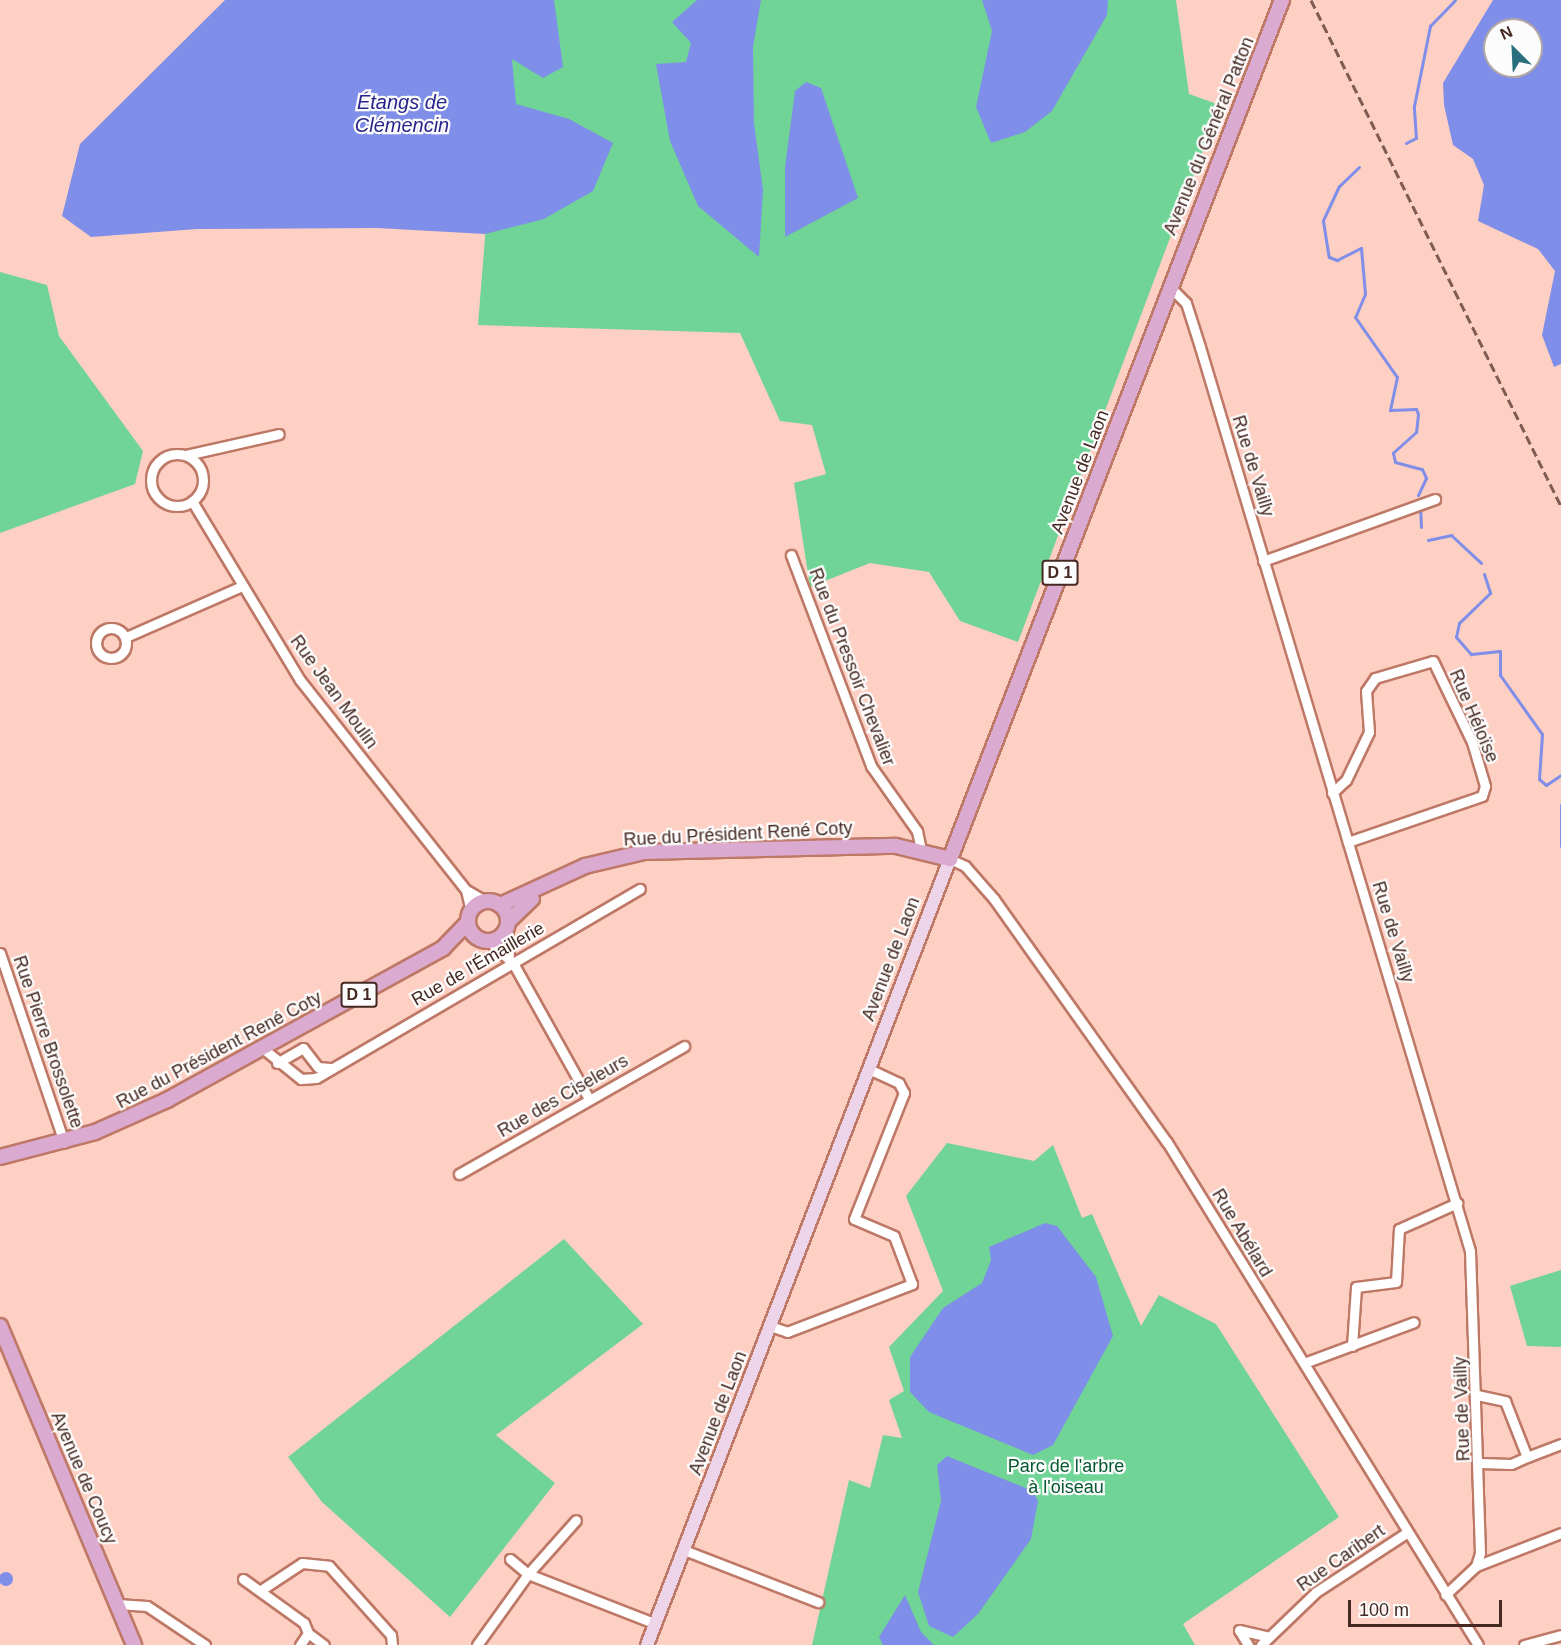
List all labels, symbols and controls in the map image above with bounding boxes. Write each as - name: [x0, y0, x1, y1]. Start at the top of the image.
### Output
- north arrow: [1483, 18, 1543, 78]
- text: N: [1498, 23, 1515, 43]
- street label: Avenue du Général Patton: [1159, 34, 1259, 238]
- water label: Étangs de Clémencin: [355, 91, 449, 138]
- street label: Avenue de Laon: [1046, 407, 1114, 537]
- street label: Rue de Vailly: [1227, 413, 1279, 519]
- road number: D 1: [1040, 560, 1080, 586]
- street label: Rue du Pressoir Chevalier: [804, 565, 900, 769]
- street label: Rue Jean Moulin: [286, 631, 382, 753]
- street label: Rue Héloïse: [1445, 666, 1503, 766]
- street label: Rue du Président René Coty: [623, 817, 853, 851]
- street label: Rue de Vailly: [1367, 879, 1419, 985]
- street label: Avenue de Laon: [857, 894, 925, 1024]
- street label: Rue de l'Émaillerie: [408, 917, 548, 1011]
- street label: Rue Pierre Brossolette: [8, 953, 88, 1131]
- road number: D 1: [340, 982, 378, 1008]
- street label: Rue du Président René Coty: [113, 987, 325, 1113]
- street label: Rue des Ciseleurs: [494, 1050, 632, 1142]
- street label: Rue Abélard: [1207, 1185, 1277, 1281]
- street label: Avenue de Laon: [684, 1348, 752, 1478]
- street label: Rue de Vailly: [1449, 1356, 1475, 1462]
- street label: Avenue de Coucy: [46, 1409, 122, 1547]
- park label: Parc de l'arbre à l'oiseau: [1008, 1456, 1124, 1498]
- street label: Rue Caribert: [1293, 1520, 1389, 1596]
- scale bar: [1351, 1588, 1506, 1626]
- text: 100 m: [1359, 1600, 1409, 1620]

